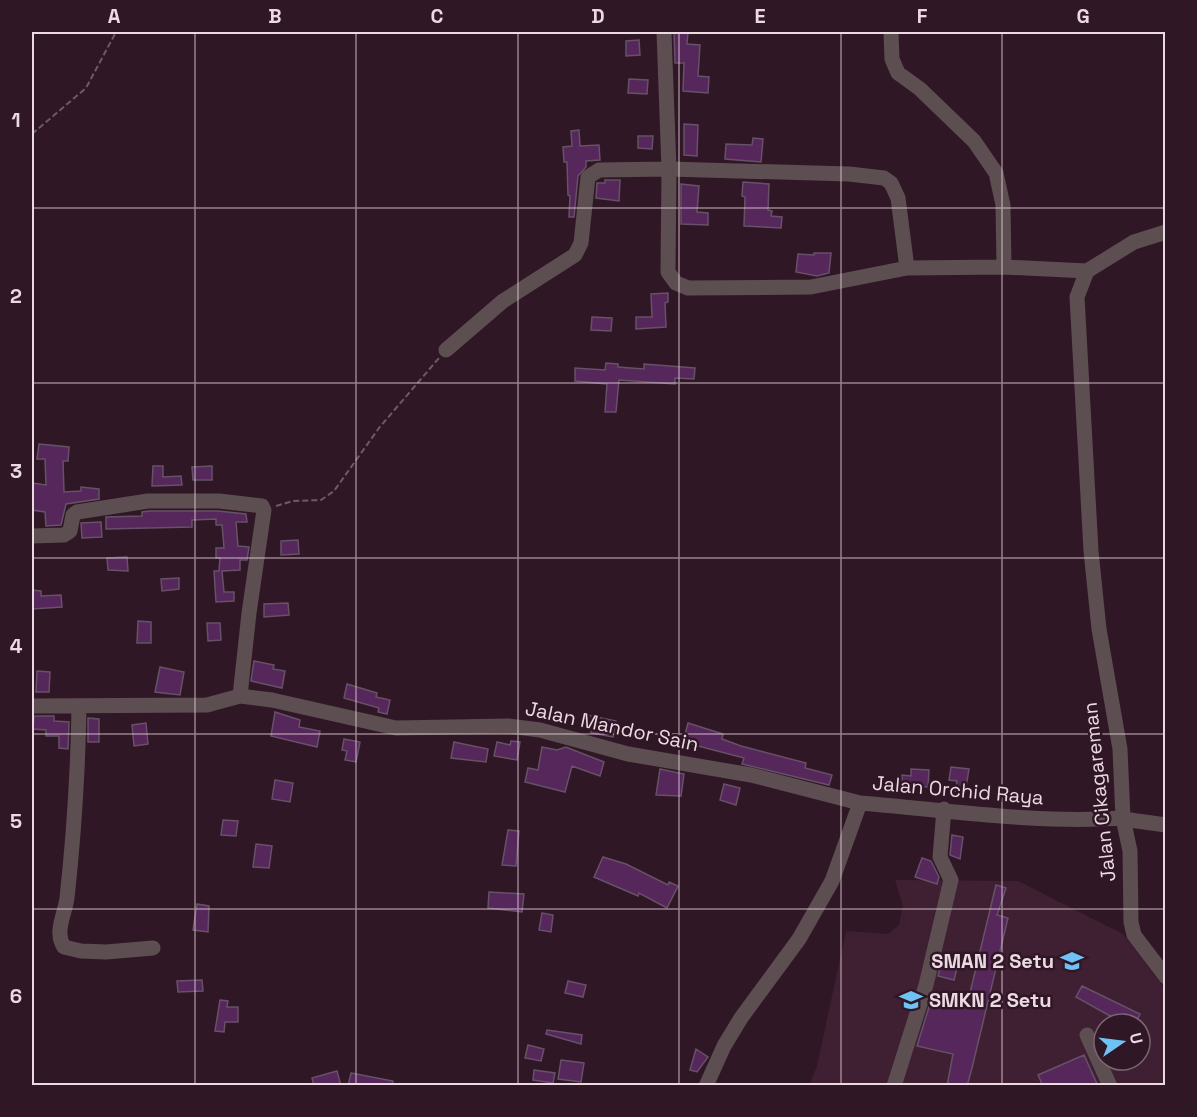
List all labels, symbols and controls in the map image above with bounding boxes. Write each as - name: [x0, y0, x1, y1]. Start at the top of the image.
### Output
- text: A: [108, 3, 121, 29]
- text: B: [268, 3, 282, 29]
- text: C: [431, 3, 444, 29]
- text: D: [591, 3, 605, 29]
- text: E: [754, 3, 766, 29]
- text: F: [917, 3, 928, 29]
- text: G: [1076, 3, 1090, 29]
- text: 1: [11, 107, 21, 133]
- text: 2: [10, 283, 22, 309]
- text: 3: [10, 458, 22, 484]
- text: 4: [10, 633, 23, 659]
- street label: Jalan Mandor Sain: [523, 695, 701, 757]
- street label: Jalan Cikagareman: [1077, 701, 1121, 883]
- street label: Jalan Orchid Raya: [871, 770, 1045, 810]
- text: 5: [10, 808, 22, 834]
- place label: SMAN 2 Setu: [931, 948, 1054, 974]
- school or university icon: SMAN 2 Setu: [1059, 948, 1085, 974]
- text: 6: [10, 983, 22, 1009]
- school or university icon: SMKN 2 Setu: [898, 987, 924, 1013]
- place label: SMKN 2 Setu: [929, 987, 1052, 1013]
- north arrow: [1092, 1012, 1152, 1072]
- text: U: [1125, 1031, 1148, 1046]

